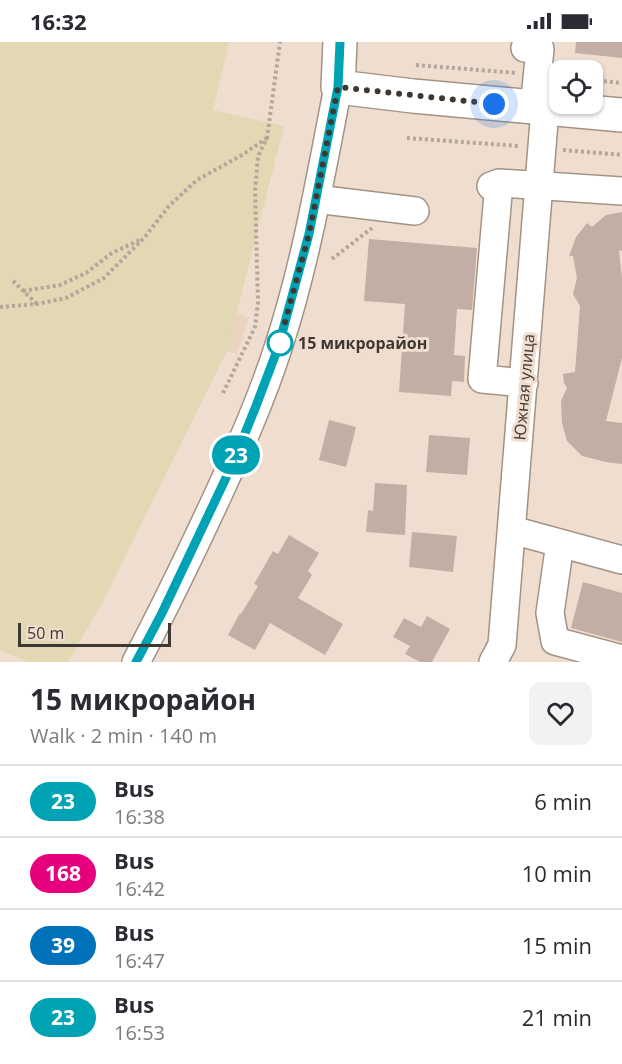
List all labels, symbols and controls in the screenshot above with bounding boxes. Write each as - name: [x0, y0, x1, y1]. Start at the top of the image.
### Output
- text: 16:32: [30, 6, 87, 36]
- map controls: [549, 60, 603, 114]
- button: locate: [549, 60, 603, 114]
- your location: [479, 89, 509, 119]
- marker: 15 микрорайон: [267, 330, 293, 356]
- place label: 15 микрорайон: [298, 332, 427, 354]
- street label: Южная улица: [508, 333, 540, 441]
- line badge: 23: [209, 436, 263, 474]
- text: 23: [224, 441, 248, 469]
- scale bar: [18, 620, 171, 648]
- text: 50 m: [27, 622, 64, 644]
- text: 15 микрорайон: [30, 680, 256, 718]
- button: heart: [529, 682, 592, 745]
- text: Walk · 2 min · 140 m: [30, 722, 217, 749]
- text: Bus: [114, 773, 154, 803]
- text: 6 min: [534, 786, 592, 816]
- text: 23: [51, 787, 75, 815]
- text: 16:38: [114, 803, 165, 830]
- text: Bus: [114, 845, 154, 875]
- text: 10 min: [522, 858, 592, 888]
- text: 168: [45, 859, 81, 887]
- text: 16:42: [114, 875, 165, 902]
- text: Bus: [114, 917, 154, 947]
- text: 15 min: [522, 930, 592, 960]
- text: 39: [51, 931, 75, 959]
- text: 16:47: [114, 947, 165, 974]
- text: Bus: [114, 989, 154, 1019]
- text: 21 min: [522, 1002, 592, 1032]
- text: 23: [51, 1003, 75, 1031]
- text: 16:53: [114, 1019, 165, 1046]

